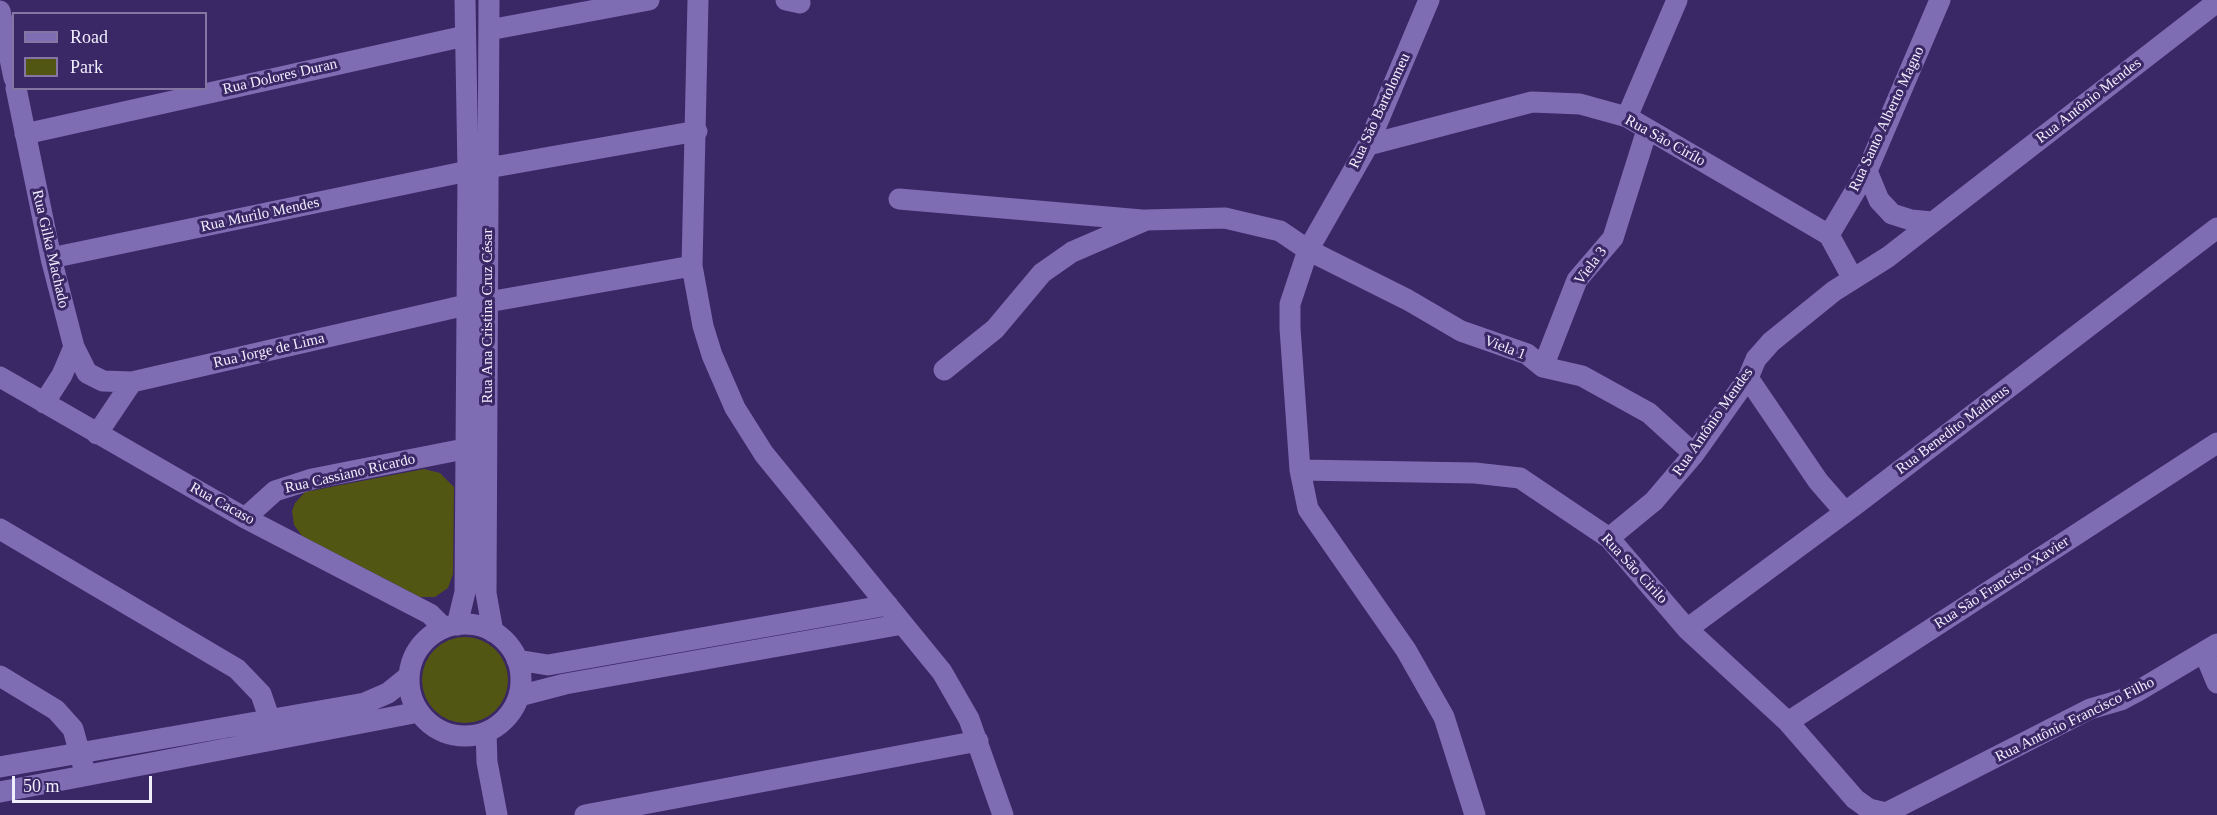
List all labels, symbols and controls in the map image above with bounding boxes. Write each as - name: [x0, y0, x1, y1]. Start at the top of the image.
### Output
- legend: [12, 12, 207, 90]
- text: Road: [70, 27, 108, 47]
- street label: Rua Santo Alberto Magno: [1845, 44, 1929, 194]
- street label: Rua São Bartolomeu: [1345, 51, 1415, 171]
- street label: Rua Antônio Mendes: [2033, 54, 2145, 148]
- street label: Rua Dolores Duran: [221, 55, 339, 99]
- text: Park: [70, 57, 103, 77]
- street label: Rua São Cirílo: [1622, 112, 1708, 170]
- street label: Rua Gilka Machado: [28, 188, 72, 310]
- street label: Rua Murilo Mendes: [199, 194, 321, 236]
- street label: Rua Ana Cristina Cruz César: [479, 229, 497, 403]
- street label: Viela 3: [1571, 243, 1611, 289]
- street label: Rua Jorge de Lima: [212, 329, 326, 373]
- street label: Viela 1: [1482, 332, 1528, 364]
- street label: Rua Antônio Mendes: [1669, 364, 1757, 480]
- street label: Rua Benedito Matheus: [1893, 381, 2013, 479]
- street label: Rua Cassiano Ricardo: [283, 450, 417, 498]
- street label: Rua Cacaso: [186, 479, 258, 529]
- street label: Rua São Cirilo: [1597, 530, 1671, 608]
- street label: Rua São Francisco Xavier: [1931, 533, 2073, 633]
- street label: Rua Antônio Francisco Filho: [1993, 674, 2157, 766]
- scale bar: [15, 764, 154, 802]
- text: 50 m: [23, 776, 60, 796]

